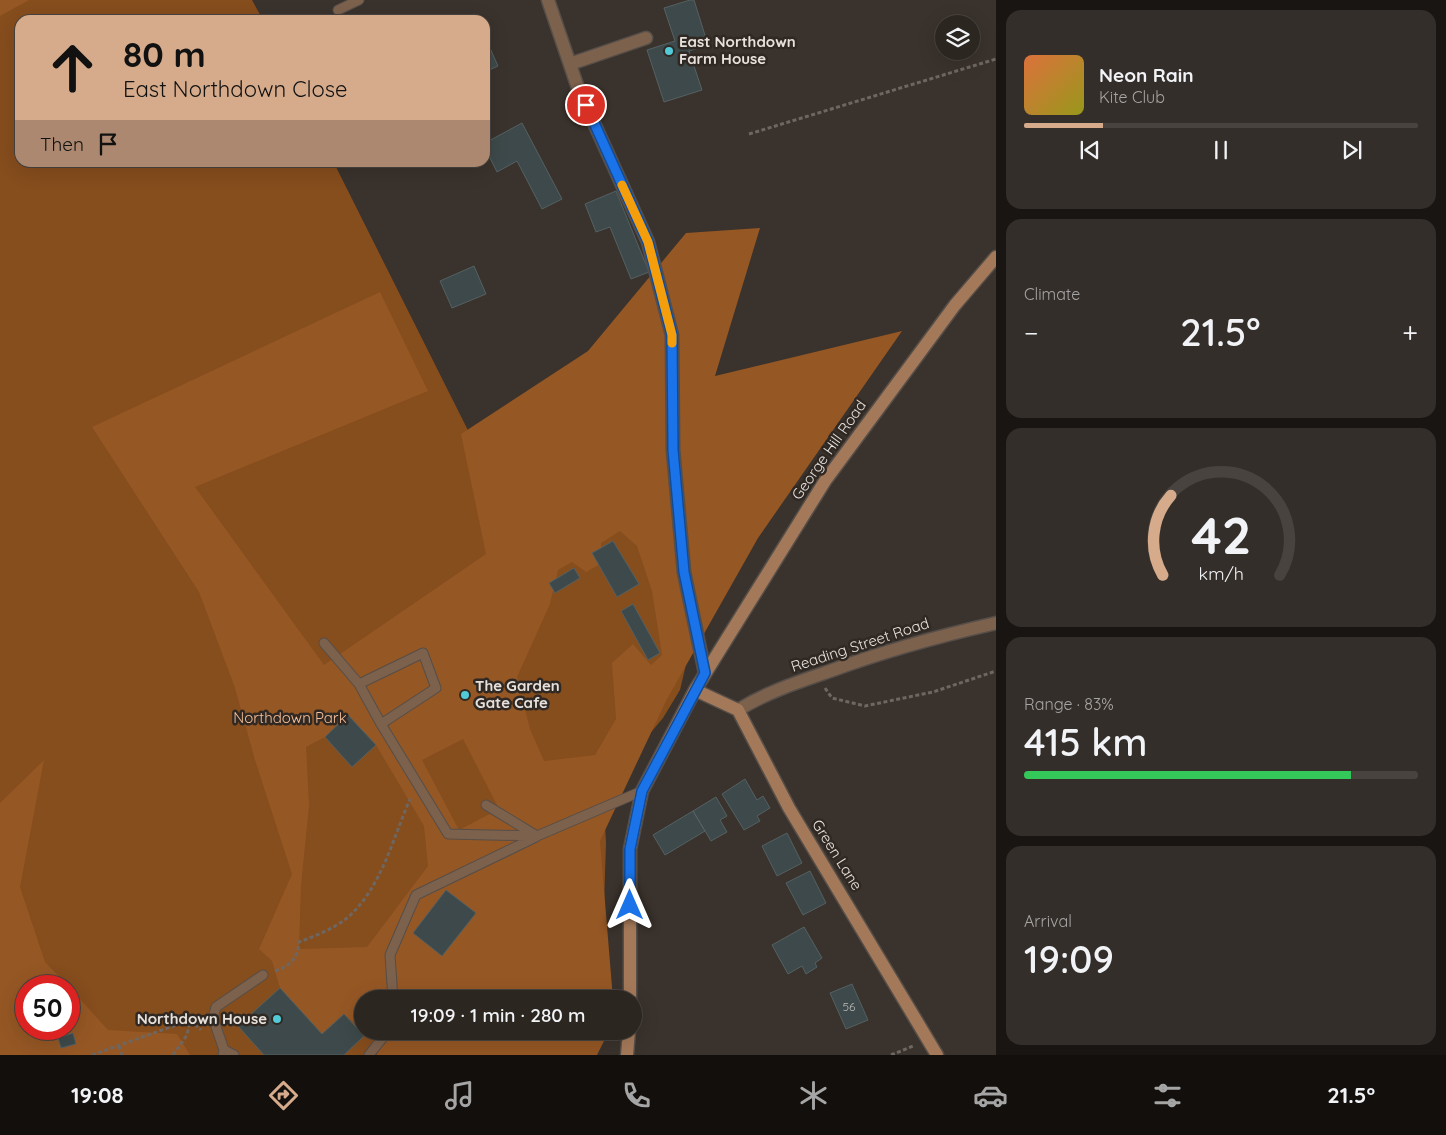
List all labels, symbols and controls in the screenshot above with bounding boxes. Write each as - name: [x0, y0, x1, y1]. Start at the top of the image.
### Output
- map controls: [935, 15, 980, 60]
- button: layers: [935, 15, 980, 60]
- text: 80 m: [123, 32, 206, 76]
- place label: East Northdown Farm House: [679, 32, 796, 68]
- icon: ahead: [40, 35, 105, 100]
- marker: East Northdown Farm House: [663, 45, 675, 57]
- text: Neon Rain: [1099, 63, 1194, 87]
- text: East Northdown Close: [123, 75, 347, 103]
- pin: [565, 84, 607, 126]
- text: Kite Club: [1099, 87, 1165, 107]
- icon: arrive: [572, 91, 600, 119]
- icon: arrive: [94, 130, 122, 158]
- text: Then: [40, 132, 84, 156]
- icon: previous: [1076, 136, 1104, 164]
- icon: pause: [1207, 136, 1235, 164]
- icon: next: [1338, 136, 1366, 164]
- text: Climate: [1024, 284, 1080, 304]
- text: 21.5°: [1180, 308, 1261, 356]
- text: −: [1024, 315, 1039, 350]
- text: +: [1402, 315, 1418, 350]
- street label: George Hill Road: [787, 396, 870, 503]
- text: 42: [1191, 502, 1251, 567]
- text: km/h: [1198, 562, 1244, 584]
- street label: Reading Street Road: [788, 613, 931, 676]
- place label: The Garden Gate Cafe: [475, 676, 560, 712]
- marker: The Garden Gate Cafe: [459, 689, 471, 701]
- text: Range · 83%: [1024, 694, 1114, 714]
- park label: Northdown Park: [233, 708, 347, 727]
- text: 415 km: [1024, 718, 1147, 766]
- street label: Green Lane: [808, 816, 867, 894]
- position arrow: [603, 878, 655, 930]
- text: Arrival: [1024, 911, 1072, 931]
- text: 19:09: [1024, 935, 1114, 983]
- speed limit sign: 50: [15, 975, 80, 1040]
- house number: 56: [843, 999, 856, 1014]
- text: 19:09 · 1 min · 280 m: [410, 1003, 586, 1027]
- place label: Northdown House: [137, 1009, 267, 1028]
- marker: Northdown House: [271, 1013, 283, 1025]
- icon: directions: [266, 1078, 301, 1113]
- icon: music: [442, 1078, 477, 1113]
- icon: phone: [619, 1078, 654, 1113]
- icon: climate: [796, 1078, 831, 1113]
- icon: car: [973, 1078, 1008, 1113]
- icon: filters: [1150, 1078, 1185, 1113]
- text: 19:08: [71, 1081, 124, 1109]
- text: 21.5°: [1327, 1081, 1375, 1109]

